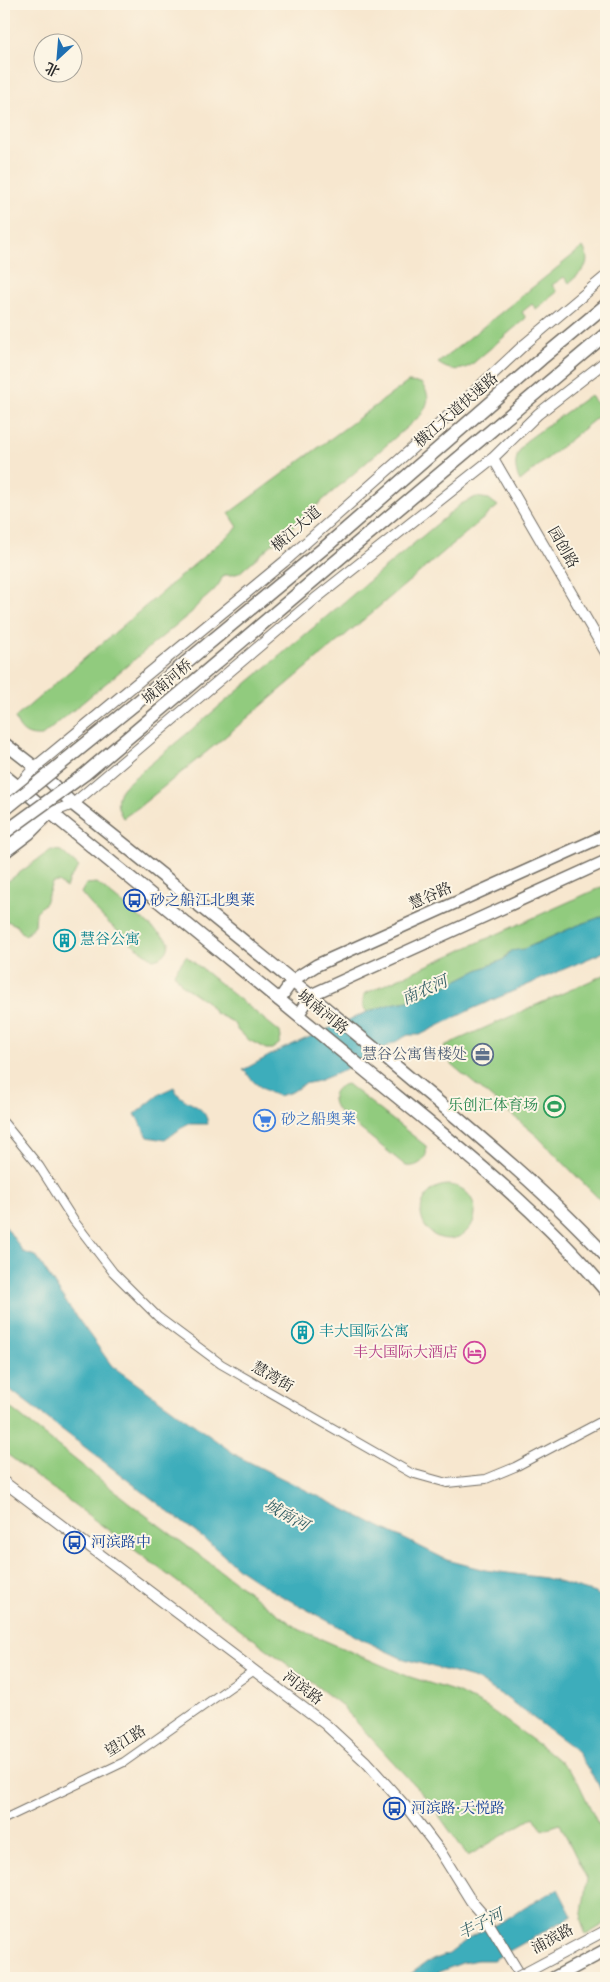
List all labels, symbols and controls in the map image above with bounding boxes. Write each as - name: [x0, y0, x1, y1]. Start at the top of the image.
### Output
- north arrow: [32, 32, 82, 82]
- text: 北: [43, 59, 62, 79]
- street label: 横江大道快速路: [411, 369, 502, 451]
- street label: 横江大道: [268, 503, 325, 555]
- street label: 园创路: [544, 524, 581, 571]
- street label: 城南河桥: [139, 656, 196, 708]
- street label: 慧谷路: [407, 879, 455, 913]
- bus stop icon: 砂之船江北奥莱: [122, 889, 146, 913]
- place label: 砂之船江北奥莱: [150, 892, 255, 909]
- building icon: 慧谷公寓: [52, 928, 76, 952]
- place label: 慧谷公寓: [80, 931, 140, 948]
- water label: 南农河: [399, 971, 453, 1008]
- street label: 城南河路: [294, 987, 351, 1038]
- office icon: 慧谷公寓售楼处: [471, 1043, 495, 1067]
- place label: 慧谷公寓售楼处: [362, 1046, 467, 1063]
- sports icon: 乐创汇体育场: [542, 1094, 566, 1118]
- place label: 乐创汇体育场: [448, 1097, 538, 1114]
- supermarket icon: 砂之船奥莱: [253, 1108, 277, 1132]
- place label: 砂之船奥莱: [281, 1111, 356, 1128]
- building icon: 丰大国际公寓: [291, 1320, 315, 1344]
- place label: 丰大国际公寓: [319, 1323, 409, 1340]
- hotel icon: 丰大国际大酒店: [462, 1341, 486, 1365]
- place label: 丰大国际大酒店: [353, 1344, 458, 1361]
- street label: 慧湾街: [249, 1359, 296, 1396]
- water label: 城南河: [261, 1496, 314, 1536]
- bus stop icon: 河滨路中: [63, 1531, 87, 1555]
- place label: 河滨路中: [91, 1534, 151, 1551]
- street label: 河滨路: [280, 1668, 326, 1709]
- street label: 望江路: [102, 1722, 149, 1760]
- bus stop icon: 河滨路·天悦路: [383, 1797, 407, 1821]
- place label: 河滨路·天悦路: [411, 1800, 505, 1817]
- water label: 丰子河: [455, 1904, 509, 1943]
- street label: 浦滨路: [529, 1921, 576, 1957]

